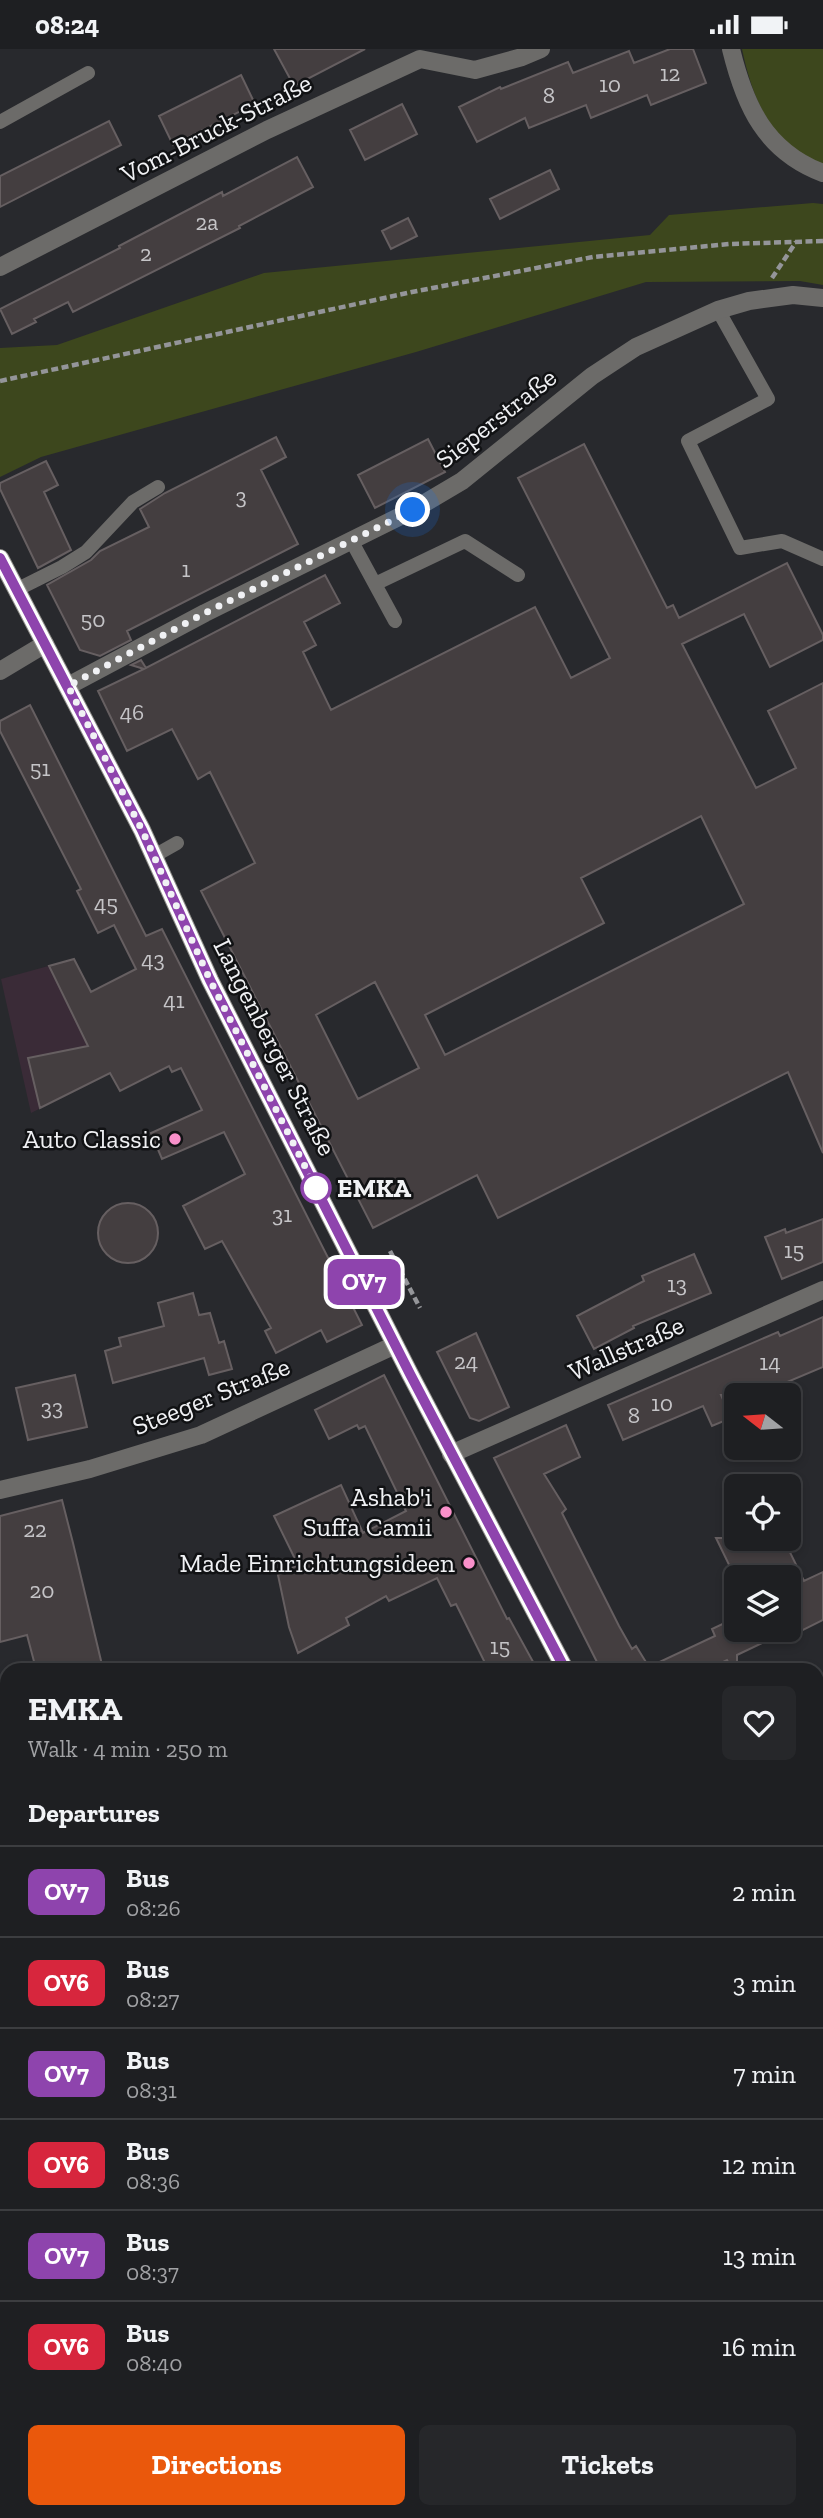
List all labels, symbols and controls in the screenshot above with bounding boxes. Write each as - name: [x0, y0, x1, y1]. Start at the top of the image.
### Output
- text: 08:24: [35, 9, 99, 41]
- house number: 12: [660, 59, 680, 87]
- street label: Vom-Bruck-Straße: [114, 66, 317, 190]
- house number: 10: [599, 70, 621, 98]
- house number: 8: [543, 81, 555, 109]
- house number: 2a: [196, 208, 218, 236]
- house number: 2: [140, 239, 152, 267]
- street label: Sieperstraße: [429, 361, 563, 475]
- house number: 3: [235, 482, 247, 510]
- your location: [395, 492, 430, 527]
- house number: 1: [182, 555, 191, 583]
- house number: 50: [80, 605, 106, 633]
- house number: 46: [120, 698, 144, 726]
- house number: 51: [30, 754, 50, 782]
- house number: 45: [94, 889, 118, 917]
- street label: Langenberger Straße: [206, 933, 344, 1161]
- house number: 43: [141, 945, 165, 973]
- house number: 41: [163, 986, 185, 1014]
- place label: Auto Classic: [23, 1123, 161, 1155]
- marker: Auto Classic: [167, 1131, 183, 1147]
- place label: EMKA: [337, 1172, 411, 1204]
- marker: EMKA: [301, 1173, 331, 1203]
- house number: 31: [272, 1200, 292, 1228]
- house number: 15: [784, 1236, 804, 1264]
- line badge: OV7: [324, 1259, 404, 1305]
- text: OV7: [342, 1267, 386, 1296]
- house number: 13: [667, 1270, 687, 1298]
- street label: Wallstraße: [563, 1308, 689, 1388]
- house number: 24: [454, 1347, 478, 1375]
- house number: 14: [759, 1348, 781, 1376]
- street label: Steeger Straße: [128, 1350, 294, 1442]
- north arrow: [724, 1383, 802, 1459]
- map controls: [724, 1383, 801, 1642]
- house number: 10: [651, 1389, 673, 1417]
- house number: 33: [41, 1393, 63, 1421]
- house number: 8: [628, 1401, 640, 1429]
- button: locate: [724, 1474, 801, 1551]
- place label: Ashab'i Suffa Camii: [303, 1481, 432, 1543]
- marker: Ashab'i Suffa Camii: [438, 1504, 454, 1520]
- house number: 22: [23, 1515, 47, 1543]
- place label: Made Einrichtungsideen: [179, 1547, 455, 1579]
- marker: Made Einrichtungsideen: [461, 1555, 477, 1571]
- button: layers: [724, 1565, 801, 1642]
- house number: 20: [29, 1576, 55, 1604]
- house number: 15: [490, 1632, 510, 1660]
- button: heart: [722, 1686, 796, 1760]
- text: EMKA: [28, 1689, 122, 1728]
- text: Walk · 4 min · 250 m: [28, 1735, 228, 1763]
- text: Departures: [28, 1797, 160, 1829]
- text: Bus: [126, 1862, 169, 1894]
- text: 2 min: [732, 1876, 796, 1908]
- text: OV7: [44, 1877, 89, 1906]
- text: 08:26: [126, 1894, 181, 1922]
- text: Bus: [126, 1953, 169, 1985]
- text: 3 min: [733, 1967, 796, 1999]
- text: OV6: [44, 1968, 89, 1997]
- text: 08:27: [126, 1985, 179, 2013]
- text: Bus: [126, 2044, 169, 2076]
- text: 7 min: [733, 2058, 796, 2090]
- text: OV7: [44, 2059, 89, 2088]
- text: 08:31: [126, 2076, 177, 2104]
- text: Bus: [126, 2135, 169, 2167]
- text: 12 min: [722, 2149, 796, 2181]
- text: OV6: [44, 2150, 89, 2179]
- text: 08:36: [126, 2167, 180, 2195]
- text: Bus: [126, 2226, 169, 2258]
- text: 13 min: [723, 2240, 796, 2272]
- text: OV7: [44, 2241, 89, 2270]
- text: 08:37: [126, 2258, 179, 2286]
- text: Bus: [126, 2317, 169, 2349]
- text: 16 min: [722, 2331, 796, 2363]
- text: OV6: [44, 2332, 89, 2361]
- text: 08:40: [126, 2349, 182, 2377]
- button: Directions: [28, 2425, 405, 2505]
- button: Tickets: [419, 2425, 796, 2505]

